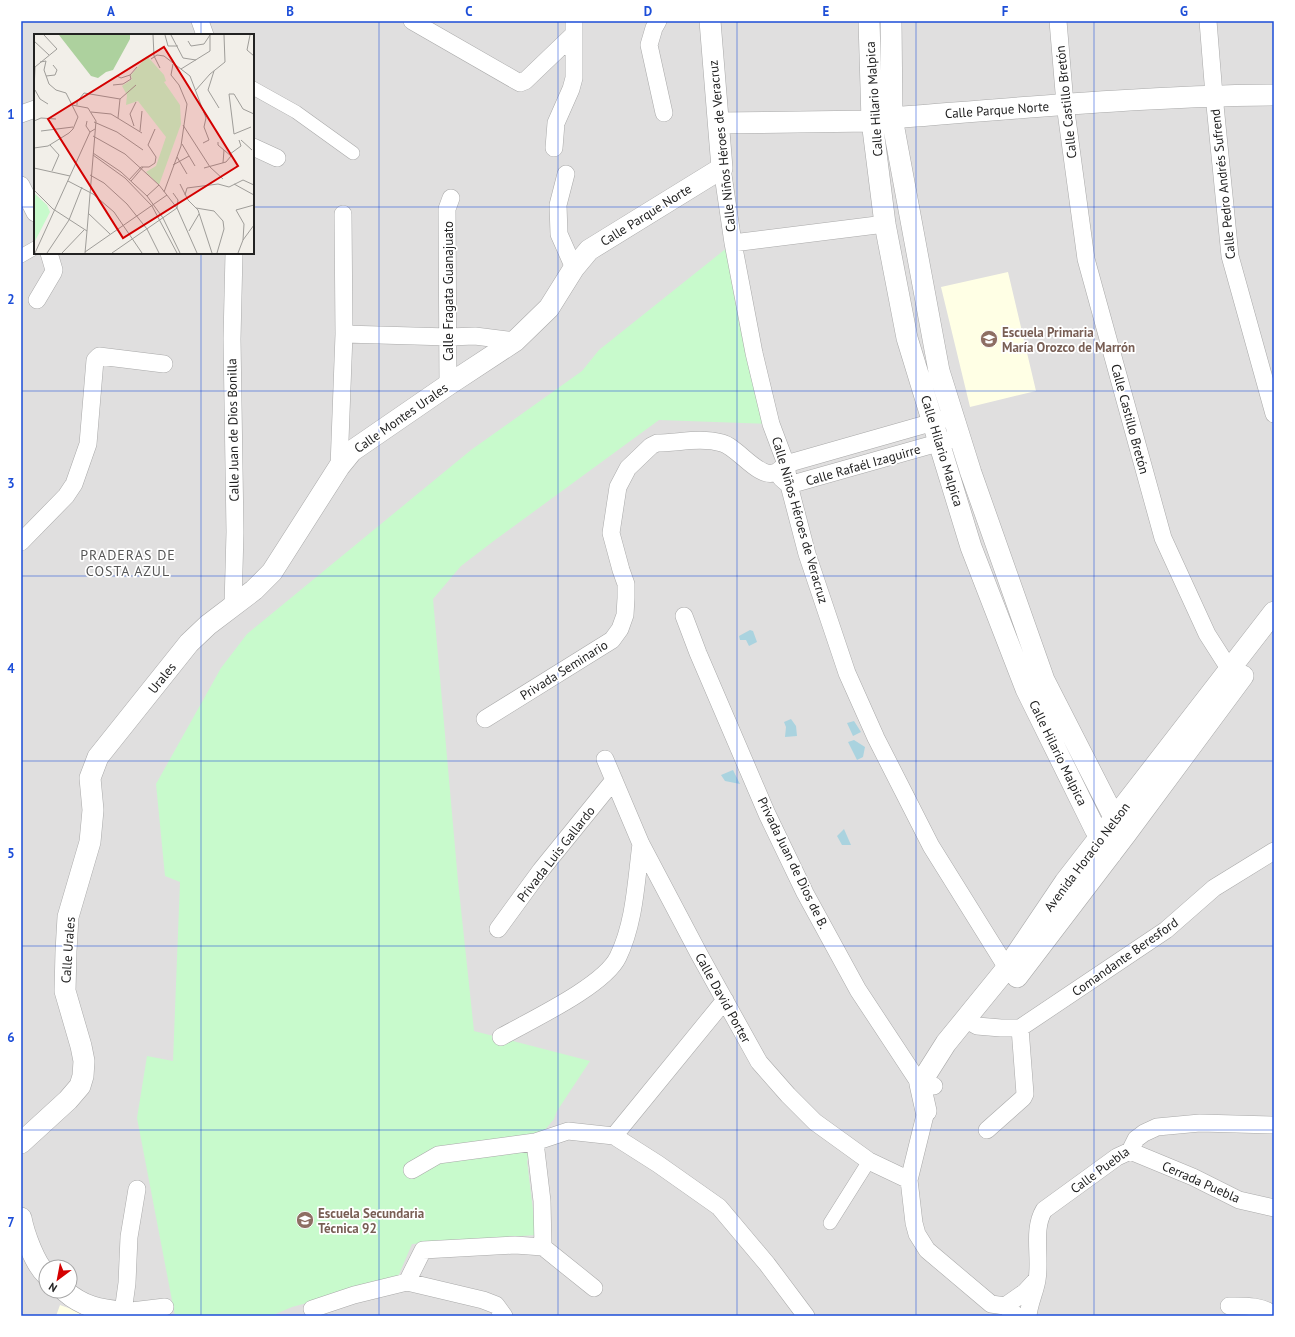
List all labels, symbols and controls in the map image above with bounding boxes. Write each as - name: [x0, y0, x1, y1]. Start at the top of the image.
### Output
- text: A: [107, 3, 115, 20]
- text: B: [286, 3, 294, 20]
- text: C: [465, 3, 473, 20]
- text: D: [644, 3, 652, 20]
- text: E: [823, 3, 830, 20]
- text: F: [1002, 3, 1009, 20]
- text: G: [1180, 3, 1188, 20]
- inset map: [34, 34, 254, 254]
- street label: Calle Hilario Malpica: [861, 41, 887, 157]
- street label: Calle Castillo Bretón: [1052, 45, 1080, 159]
- street label: Calle Niños Héroes de Veracruz: [704, 59, 739, 233]
- street label: Calle Parque Norte: [944, 98, 1050, 122]
- text: 1: [7, 106, 15, 123]
- street label: Calle Pedro Andrés Sufrend: [1207, 108, 1239, 260]
- street label: Calle Parque Norte: [597, 180, 695, 250]
- street label: Calle Fragata Guanajuato: [440, 221, 457, 361]
- text: 2: [7, 291, 15, 308]
- place label: Escuela Primaria María Orozco de Marrón: [1002, 324, 1135, 356]
- school or university icon: Escuela Primaria María Orozco de Marrón: [979, 329, 999, 349]
- street label: Calle Juan de Dios Bonilla: [223, 358, 243, 502]
- street label: Calle Castillo Bretón: [1107, 362, 1153, 476]
- street label: Calle Montes Urales: [351, 379, 451, 457]
- street label: Calle Hilario Malpica: [917, 393, 967, 509]
- street label: Calle Niños Héroes de Veracruz: [768, 435, 832, 606]
- street label: Calle Rafaél Izaguirre: [804, 440, 922, 490]
- text: 3: [7, 475, 15, 492]
- district label: PRADERAS DE COSTA AZUL: [80, 546, 176, 580]
- street label: Privada Seminario: [517, 636, 611, 704]
- street label: Urales: [144, 659, 180, 697]
- text: 4: [7, 660, 15, 677]
- street label: Calle Hilario Malpica: [1025, 697, 1091, 809]
- street label: Privada Juan de Dios de B.: [754, 794, 832, 932]
- street label: Avenida Horacio Nelson: [1040, 799, 1134, 915]
- street label: Privada Luis Gallardo: [513, 803, 599, 905]
- text: 5: [7, 845, 15, 862]
- street label: Comandante Beresford: [1069, 914, 1181, 1000]
- street label: Calle Urales: [57, 916, 79, 984]
- street label: Calle David Porter: [691, 950, 755, 1047]
- text: 6: [7, 1029, 15, 1046]
- street label: Calle Puebla: [1067, 1143, 1133, 1197]
- street label: Cerrada Puebla: [1159, 1157, 1243, 1207]
- place label: Escuela Secundaria Técnica 92: [318, 1205, 424, 1237]
- school or university icon: Escuela Secundaria Técnica 92: [295, 1210, 315, 1230]
- text: 7: [7, 1214, 15, 1231]
- north arrow: [38, 1259, 78, 1299]
- text: N: [46, 1280, 59, 1295]

